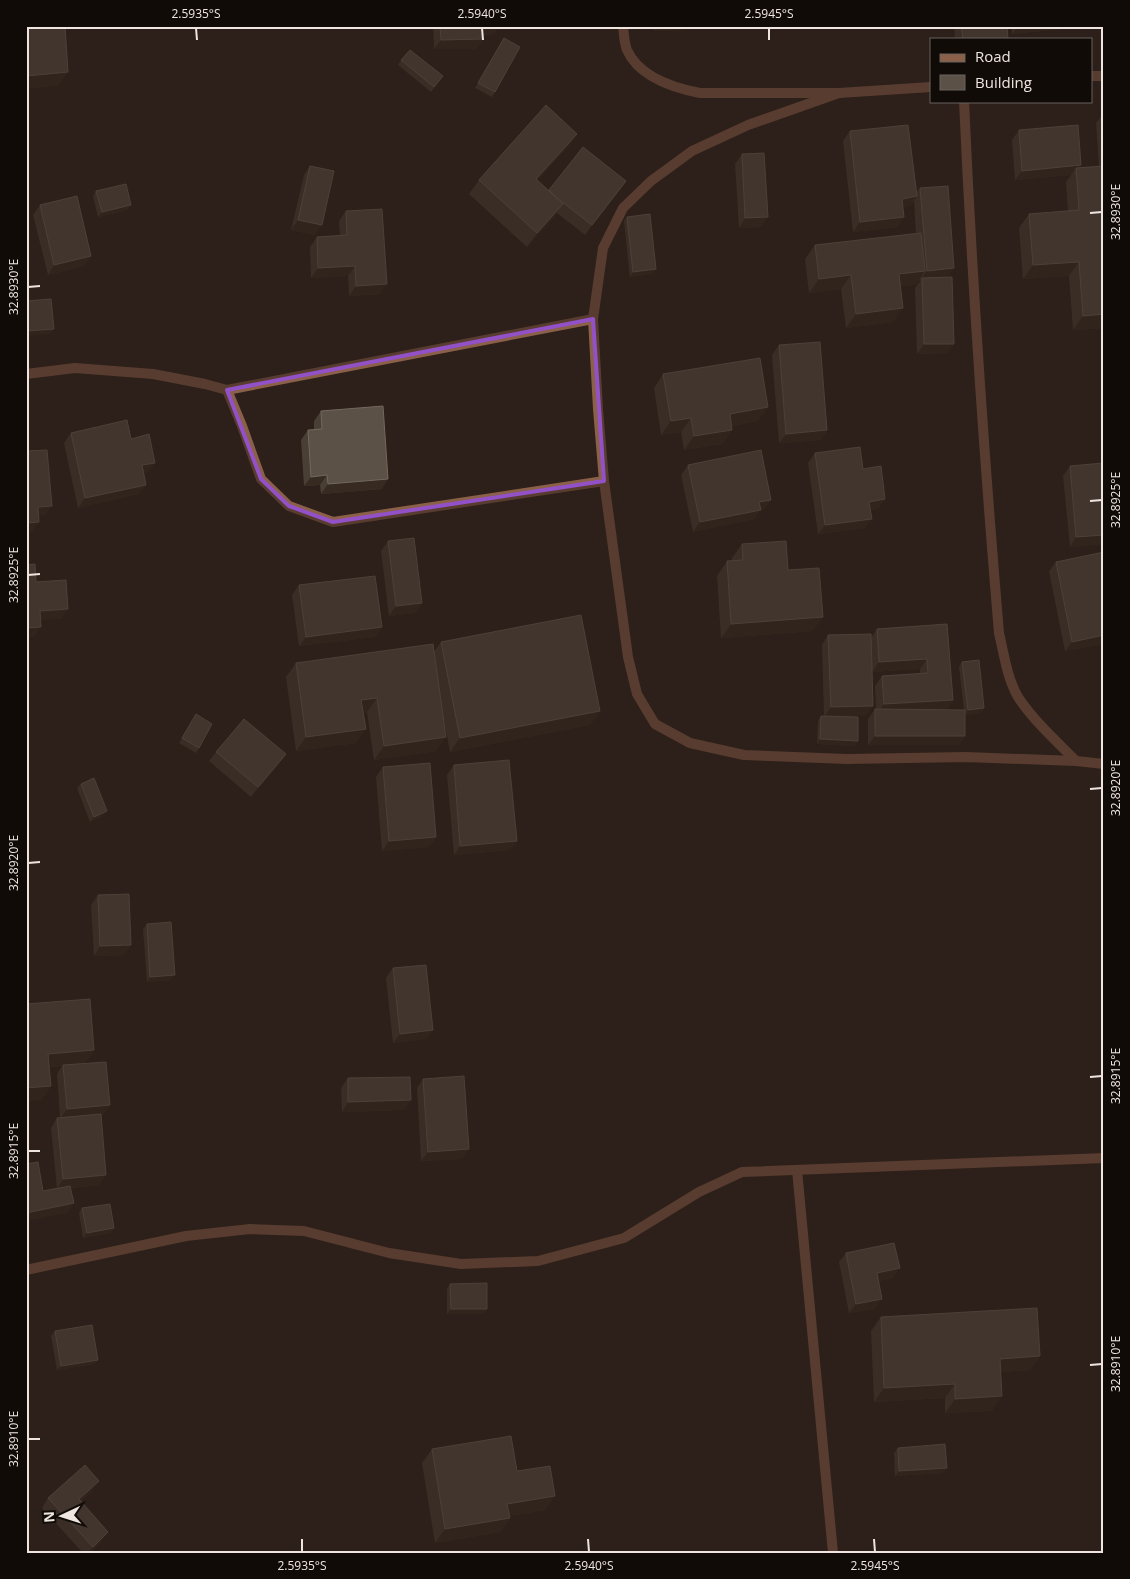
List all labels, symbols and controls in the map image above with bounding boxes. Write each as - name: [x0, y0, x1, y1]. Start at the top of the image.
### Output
- text: 2.5935°S: [171, 5, 221, 22]
- text: 2.5940°S: [457, 5, 507, 22]
- text: 2.5945°S: [744, 5, 794, 22]
- legend: [930, 38, 1092, 102]
- text: Road: [975, 46, 1011, 66]
- text: Building: [975, 72, 1032, 92]
- text: 32.8930°E: [1107, 184, 1124, 240]
- text: 32.8930°E: [5, 259, 22, 315]
- text: 32.8925°E: [1107, 472, 1124, 528]
- text: 32.8925°E: [5, 547, 22, 603]
- text: 32.8920°E: [1107, 760, 1124, 816]
- text: 32.8920°E: [5, 835, 22, 891]
- text: 32.8915°E: [1107, 1048, 1124, 1104]
- text: 32.8915°E: [5, 1123, 22, 1179]
- text: 32.8910°E: [1107, 1336, 1124, 1392]
- text: 32.8910°E: [5, 1411, 22, 1467]
- north arrow: [38, 1492, 88, 1542]
- text: N: [39, 1511, 58, 1523]
- text: 2.5935°S: [277, 1557, 327, 1574]
- text: 2.5940°S: [564, 1557, 614, 1574]
- text: 2.5945°S: [850, 1557, 900, 1574]

